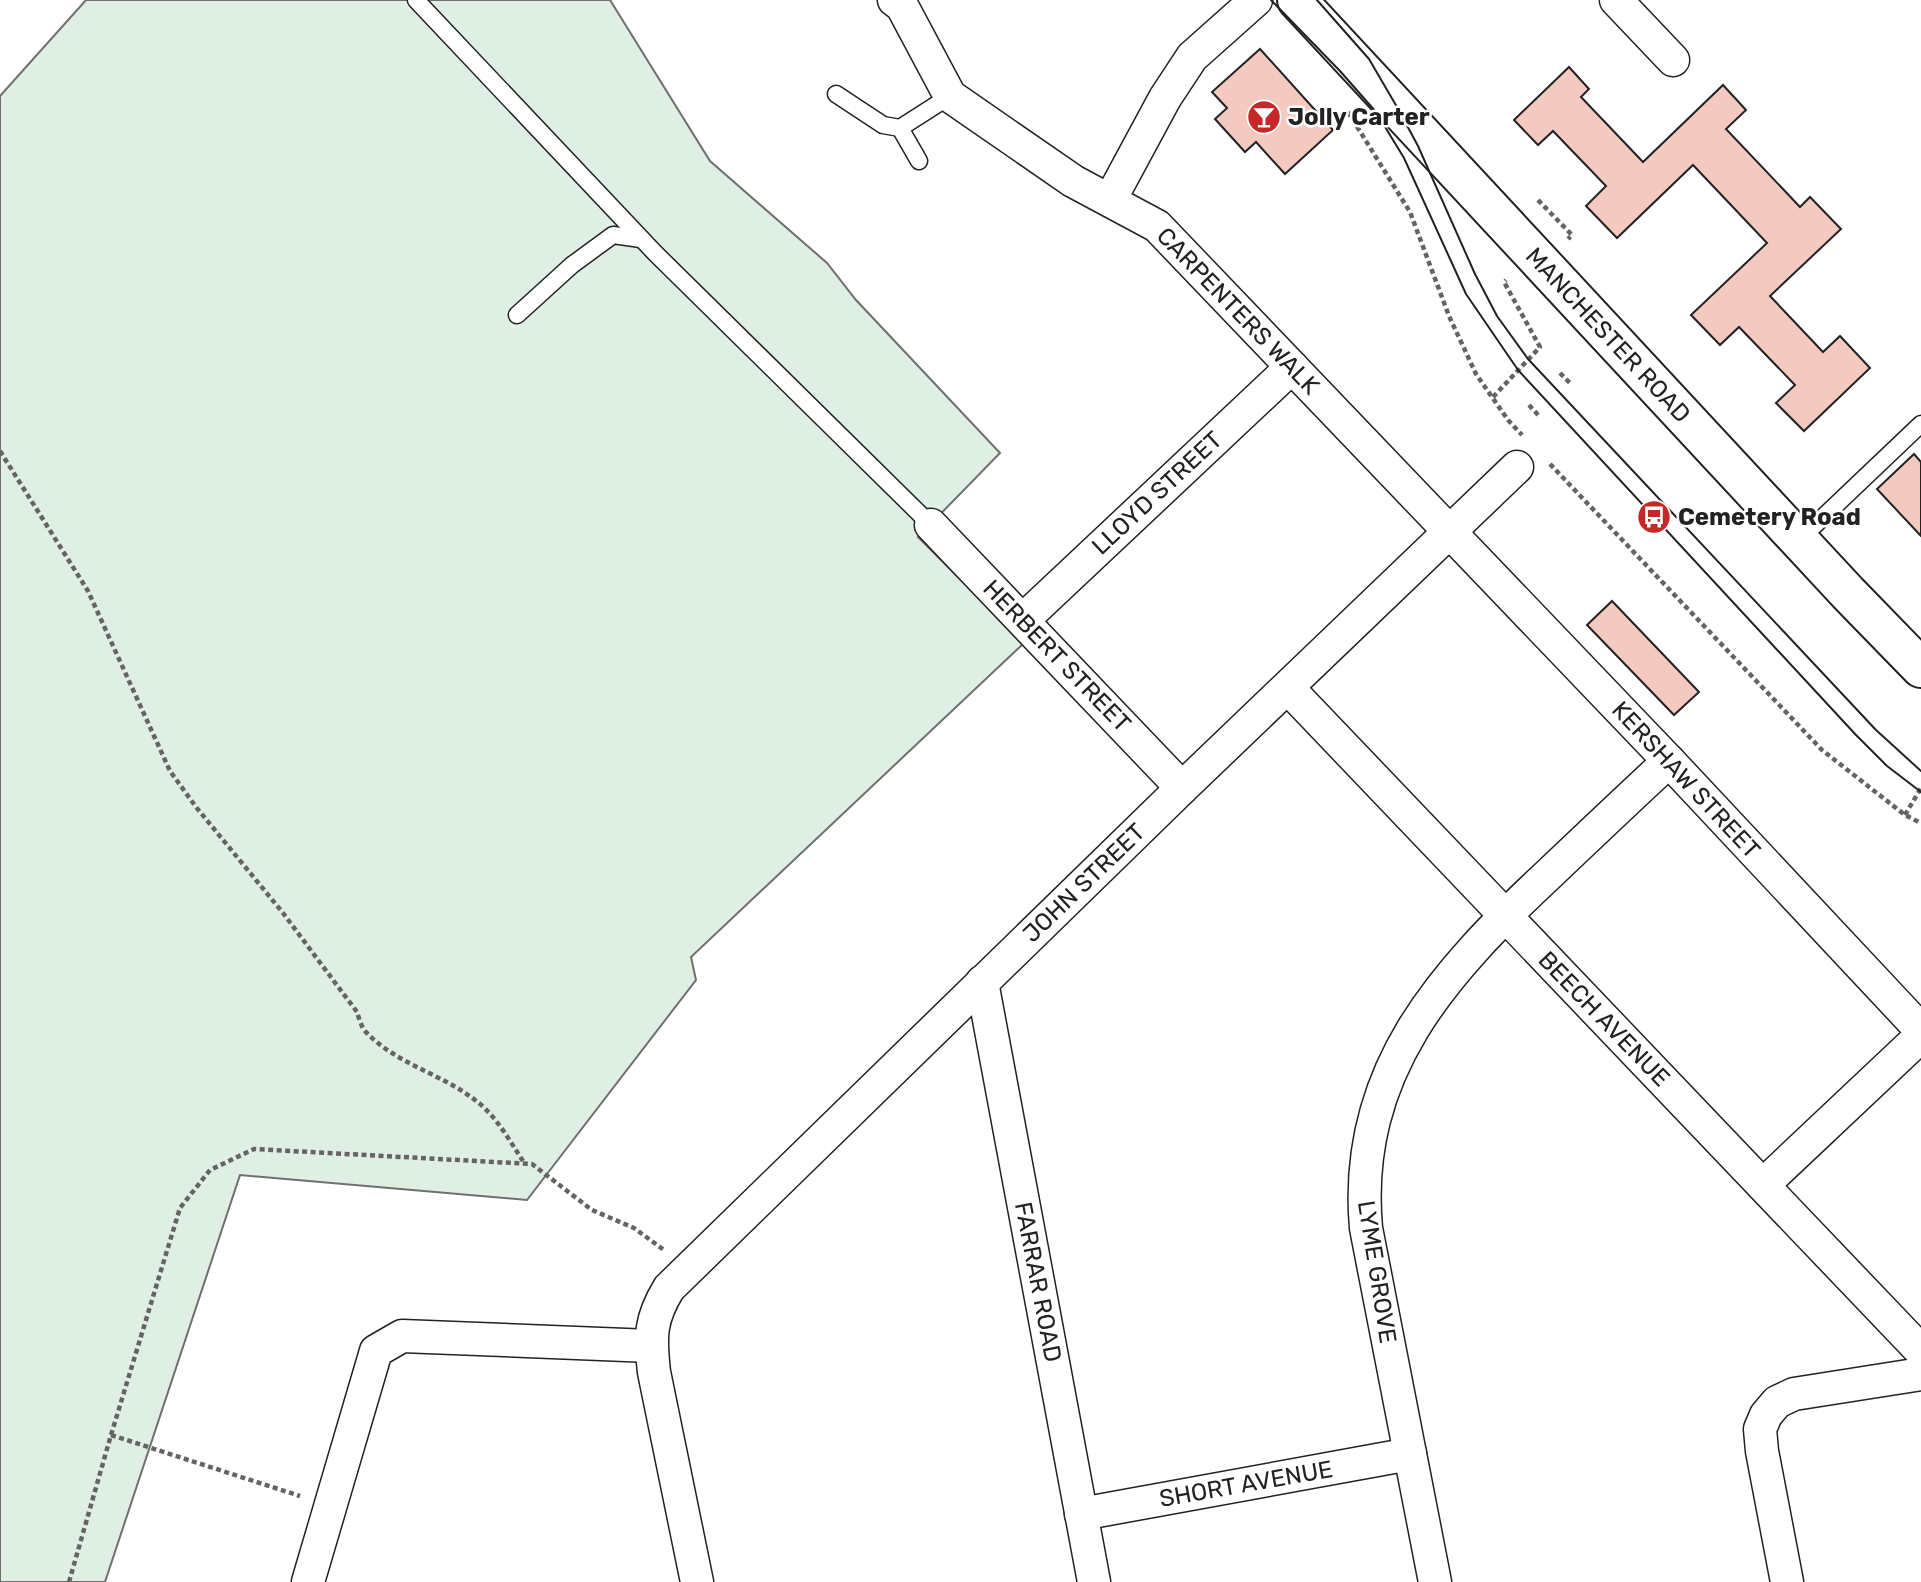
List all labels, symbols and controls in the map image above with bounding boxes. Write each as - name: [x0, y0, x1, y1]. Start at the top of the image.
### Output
- bar icon: Jolly Carter: [1245, 98, 1283, 136]
- place label: Jolly Carter: [1288, 103, 1430, 131]
- street label: CARPENTERS WALK: [1151, 222, 1325, 401]
- street label: MANCHESTER ROAD: [1520, 242, 1696, 428]
- street label: LLOYD STREET: [1086, 426, 1228, 560]
- bus stop icon: Cemetery Road: [1635, 498, 1673, 536]
- place label: Cemetery Road: [1678, 503, 1861, 531]
- street label: HERBERT STREET: [977, 574, 1137, 738]
- street label: KERSHAW STREET: [1606, 696, 1766, 864]
- street label: JOHN STREET: [1017, 818, 1151, 948]
- street label: BEECH AVENUE: [1533, 946, 1675, 1092]
- street label: LYME GROVE: [1352, 1199, 1402, 1345]
- street label: FARRAR ROAD: [1009, 1200, 1067, 1364]
- street label: SHORT AVENUE: [1157, 1455, 1335, 1513]

